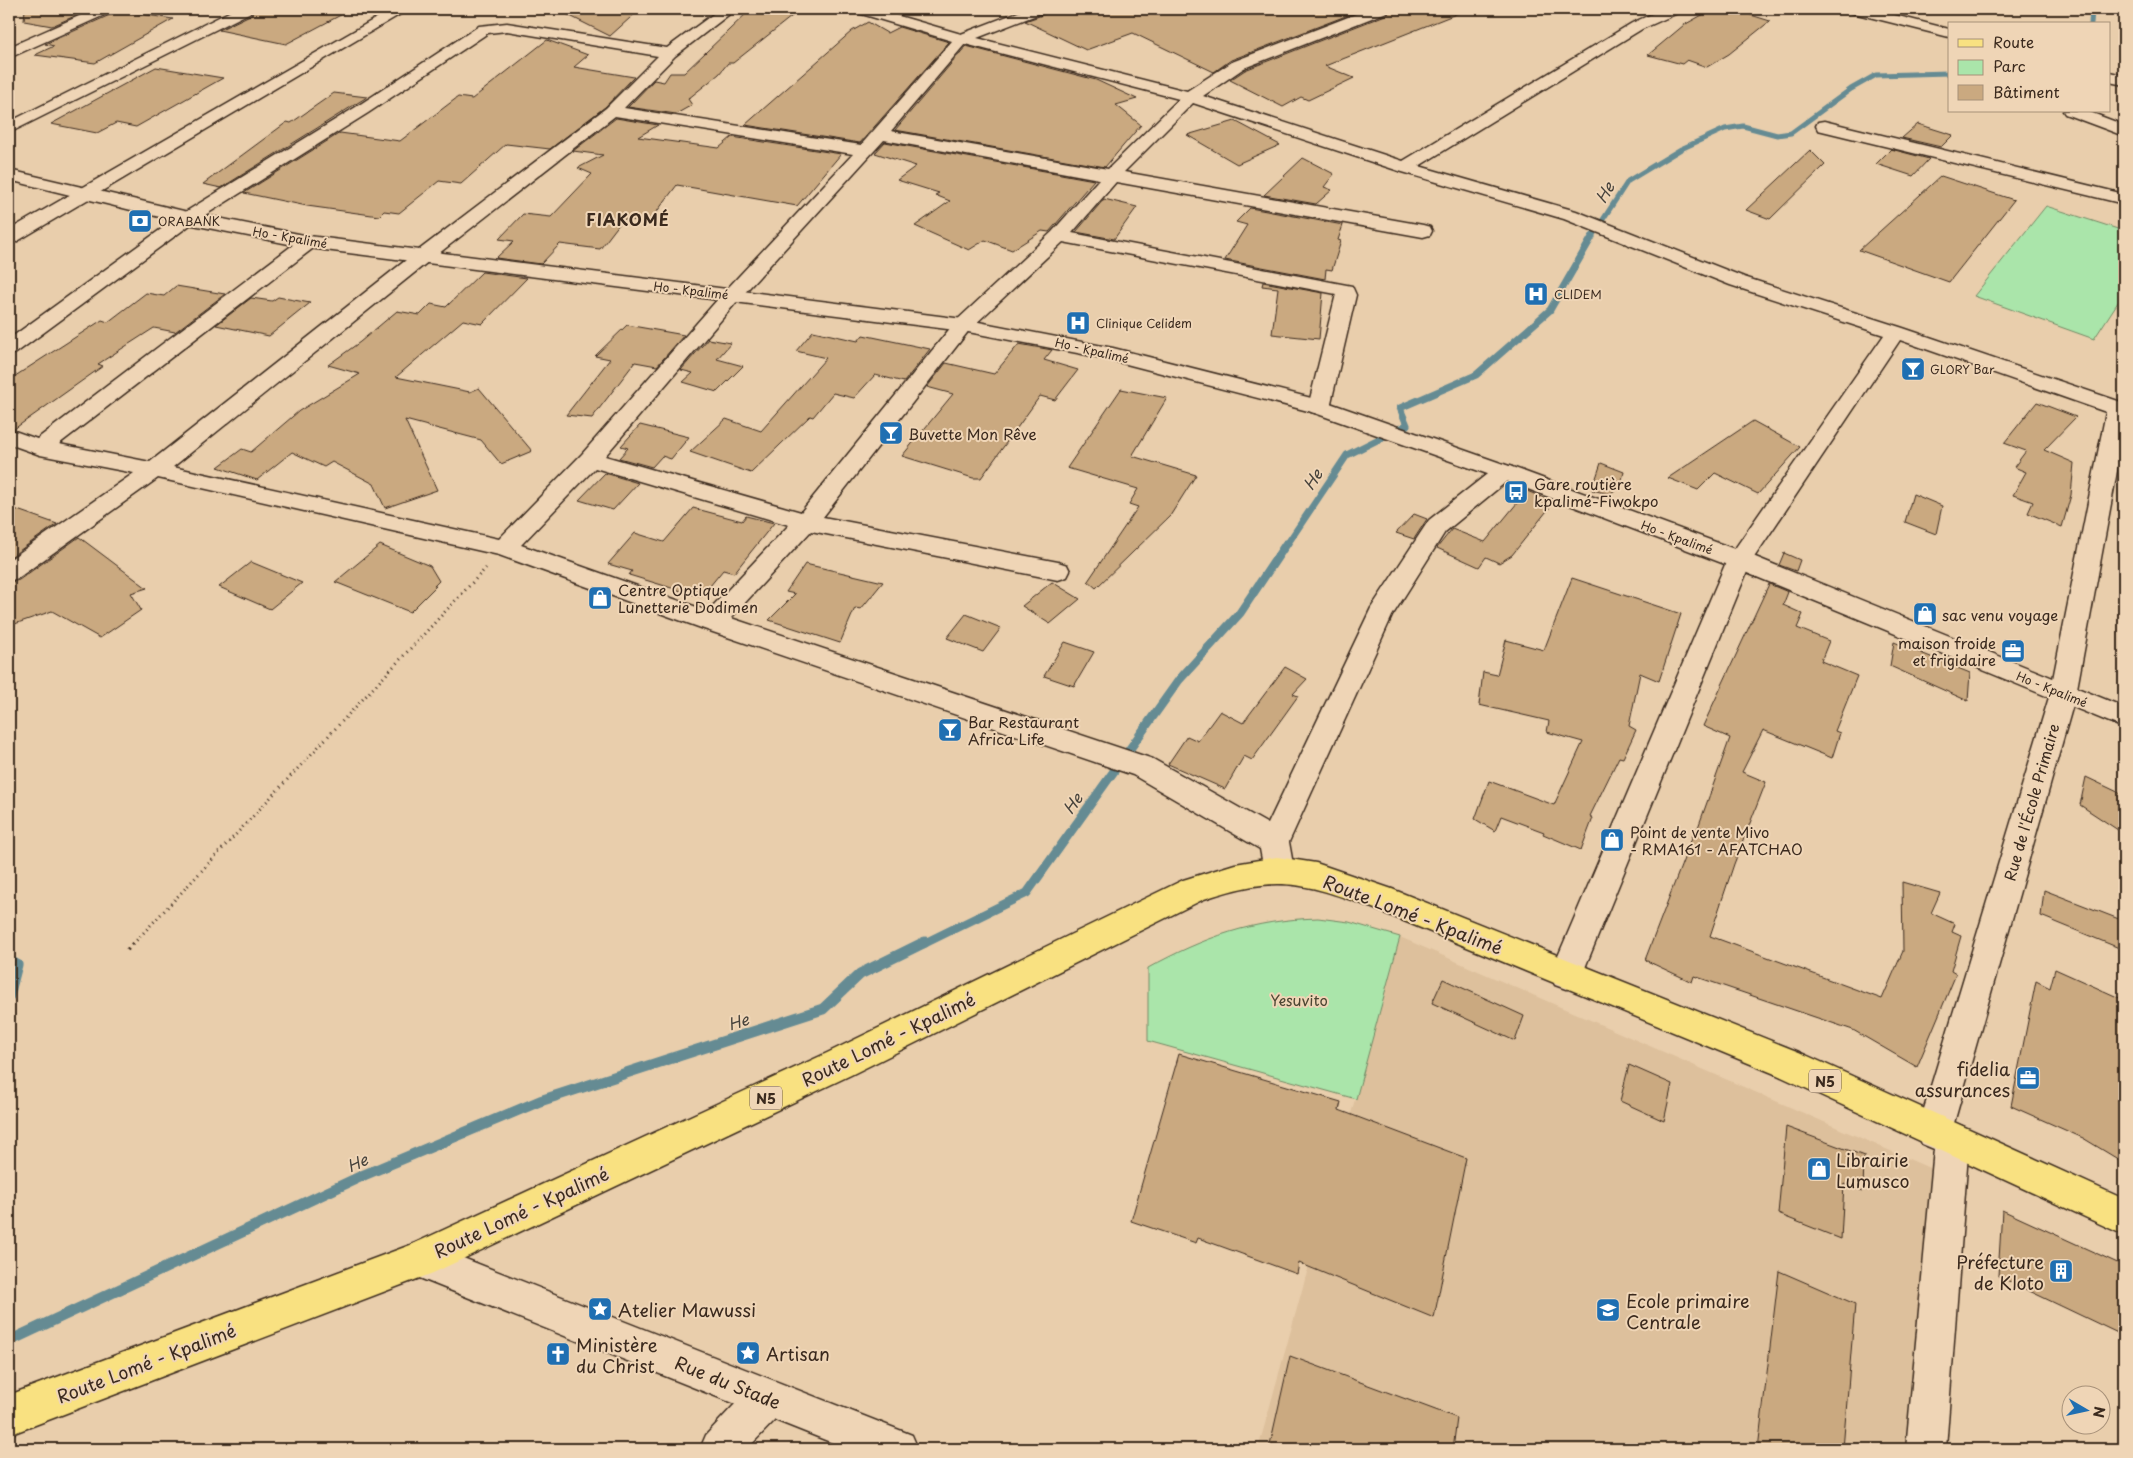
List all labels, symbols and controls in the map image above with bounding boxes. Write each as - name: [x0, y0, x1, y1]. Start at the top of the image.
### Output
- legend: [1948, 22, 2110, 112]
- text: Route: [1993, 30, 2034, 53]
- text: Parc: [1993, 54, 2026, 77]
- text: Bâtiment: [1993, 80, 2060, 103]
- water label: He: [1588, 176, 1620, 207]
- district label: FIAKOMÉ: [586, 207, 670, 231]
- bank icon: ORABANK: [127, 208, 153, 234]
- place label: ORABANK: [158, 212, 220, 230]
- street label: Ho - Kpalimé: [251, 222, 329, 252]
- street label: Ho - Kpalimé: [653, 276, 729, 304]
- hospital icon: CLIDEM: [1523, 281, 1549, 307]
- place label: CLIDEM: [1554, 285, 1602, 303]
- hospital icon: Clinique Celidem: [1065, 310, 1091, 336]
- place label: Clinique Celidem: [1096, 314, 1192, 332]
- street label: Ho - Kpalimé: [1053, 333, 1131, 367]
- bar icon: GLORY Bar: [1900, 356, 1926, 382]
- place label: GLORY Bar: [1930, 360, 1995, 378]
- bar icon: Buvette Mon Rêve: [878, 420, 904, 446]
- place label: Buvette Mon Rêve: [908, 422, 1037, 445]
- water label: He: [1296, 462, 1329, 494]
- place label: Gare routière kpalimé-Fiwokpo: [1534, 472, 1658, 512]
- bus stop icon: Gare routière kpalimé-Fiwokpo: [1503, 479, 1529, 505]
- street label: Ho - Kpalimé: [1639, 516, 1715, 558]
- place label: Centre Optique Lunetterie Dodimen: [618, 578, 758, 618]
- shop icon: Centre Optique Lunetterie Dodimen: [587, 585, 613, 611]
- shop icon: sac venu voyage: [1912, 601, 1938, 627]
- place label: sac venu voyage: [1942, 603, 2058, 626]
- place label: maison froide et frigidaire: [1898, 631, 1996, 671]
- office icon: maison froide et frigidaire: [2000, 638, 2026, 664]
- street label: Ho - Kpalimé: [2014, 667, 2090, 711]
- place label: Bar Restaurant Africa Life: [968, 710, 1079, 750]
- bar icon: Bar Restaurant Africa Life: [937, 717, 963, 743]
- street label: Rue de l'École Primaire: [1997, 721, 2065, 883]
- water label: He: [1056, 786, 1089, 818]
- place label: Point de vente Mivo - RMA161 - AFATCHAO: [1630, 820, 1803, 860]
- shop icon: Point de vente Mivo - RMA161 - AFATCHAO: [1599, 827, 1625, 853]
- street label: Route Lomé - Kpalimé: [1319, 867, 1507, 961]
- street label: Route Lomé - Kpalimé: [797, 985, 979, 1093]
- park label: Yesuvito: [1270, 988, 1328, 1011]
- water label: He: [724, 1006, 753, 1036]
- place label: fidelia assurances: [1915, 1055, 2010, 1103]
- office icon: fidelia assurances: [2015, 1065, 2041, 1091]
- road number: N5: [1809, 1070, 1841, 1092]
- road number: N5: [750, 1086, 782, 1110]
- water label: He: [343, 1146, 373, 1177]
- place label: Librairie Lumusco: [1836, 1146, 1909, 1194]
- shop icon: Librairie Lumusco: [1806, 1156, 1832, 1182]
- street label: Route Lomé - Kpalimé: [429, 1160, 613, 1264]
- place label: Préfecture de Kloto: [1956, 1248, 2044, 1296]
- building icon: Préfecture de Kloto: [2048, 1258, 2074, 1284]
- place label: Ecole primaire Centrale: [1626, 1287, 1750, 1335]
- place icon: Atelier Mawussi: [587, 1296, 613, 1322]
- place label: Atelier Mawussi: [618, 1296, 756, 1323]
- school or university icon: Ecole primaire Centrale: [1595, 1297, 1621, 1323]
- street label: Route Lomé - Kpalimé: [52, 1316, 240, 1410]
- place label: Ministère du Christ: [576, 1331, 658, 1379]
- place icon: Artisan: [735, 1340, 761, 1366]
- place label: Artisan: [766, 1340, 830, 1367]
- church icon: Ministère du Christ: [545, 1341, 571, 1367]
- street label: Rue du Stade: [671, 1349, 785, 1415]
- north arrow: [2060, 1386, 2110, 1436]
- text: N: [2088, 1405, 2111, 1419]

